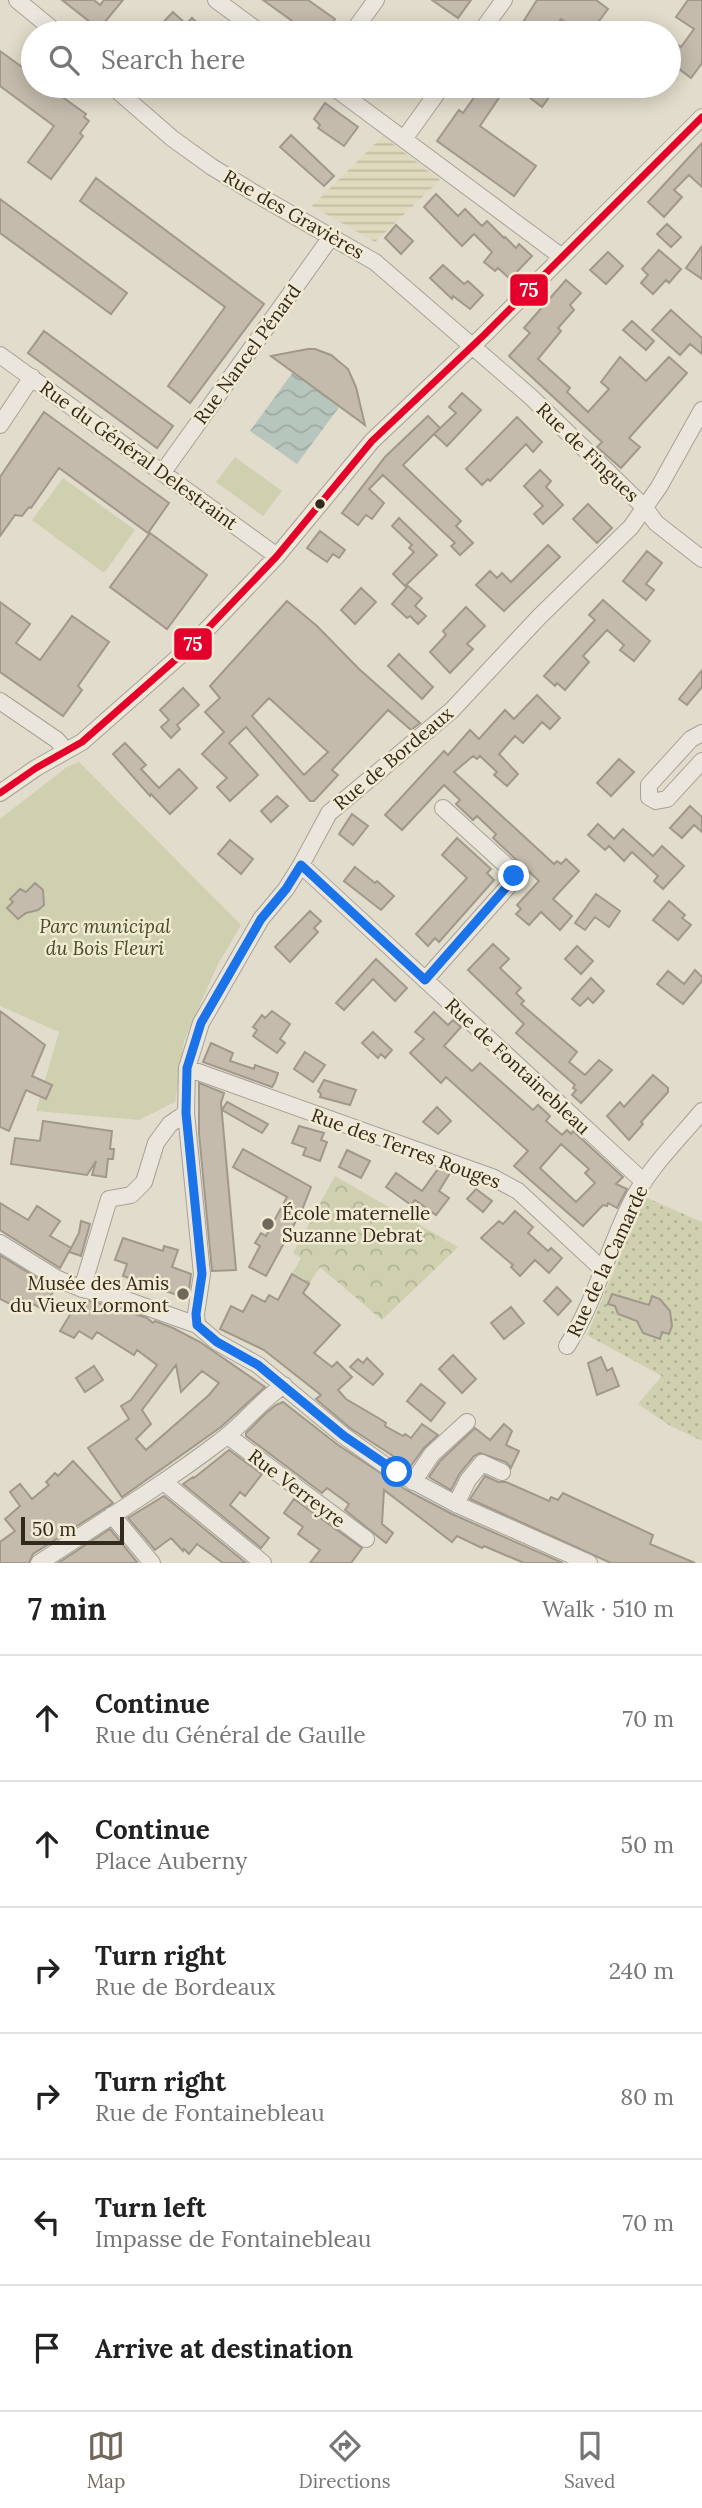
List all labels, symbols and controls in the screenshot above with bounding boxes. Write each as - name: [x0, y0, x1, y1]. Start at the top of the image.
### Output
- search box: [21, 21, 681, 98]
- icon: search: [45, 41, 83, 79]
- text: Search here: [101, 43, 245, 76]
- street label: Rue des Gravières: [219, 164, 369, 264]
- line badge: 75: [509, 273, 549, 307]
- text: 75: [519, 278, 539, 302]
- street label: Rue Nancel Pénard: [188, 279, 306, 429]
- street label: Rue du Général Delestraint: [35, 375, 243, 535]
- street label: Rue de Fingues: [532, 397, 644, 507]
- unlabelled marker: [313, 497, 327, 511]
- line badge: 75: [173, 627, 213, 661]
- text: 75: [183, 632, 203, 656]
- street label: Rue de Bordeaux: [328, 701, 458, 815]
- route end: [498, 860, 529, 891]
- park label: Parc municipal du Bois Fleuri: [39, 914, 171, 960]
- street label: Rue de Fontainebleau: [440, 993, 596, 1139]
- street label: Rue des Terres Rouges: [308, 1103, 504, 1194]
- street label: Rue de la Camarde: [561, 1181, 653, 1341]
- place label: École maternelle Suzanne Debrat: [282, 1201, 430, 1247]
- marker: École maternelle Suzanne Debrat: [260, 1216, 276, 1232]
- place label: Musée des Amis du Vieux Lormont: [10, 1271, 170, 1317]
- marker: Musée des Amis du Vieux Lormont: [175, 1286, 191, 1302]
- street label: Rue Verreyre: [244, 1444, 350, 1532]
- route start: [381, 1456, 412, 1487]
- scale bar: [21, 1514, 124, 1546]
- text: 50 m: [32, 1517, 76, 1541]
- text: 7 min: [28, 1590, 107, 1628]
- text: Walk · 510 m: [542, 1594, 674, 1623]
- text: Continue: [95, 1687, 210, 1720]
- icon: ahead: [28, 1699, 66, 1737]
- text: 70 m: [623, 1704, 674, 1733]
- text: Rue du Général de Gaulle: [95, 1720, 366, 1749]
- text: Continue: [95, 1813, 210, 1846]
- icon: ahead: [28, 1825, 66, 1863]
- text: 50 m: [621, 1830, 674, 1859]
- text: Place Auberny: [95, 1846, 247, 1875]
- text: Turn right: [95, 1939, 226, 1972]
- icon: right: [28, 1951, 66, 1989]
- text: 240 m: [609, 1956, 674, 1985]
- text: Rue de Bordeaux: [95, 1972, 275, 2001]
- text: Turn right: [95, 2065, 226, 2098]
- icon: right: [28, 2077, 66, 2115]
- text: 80 m: [620, 2082, 674, 2111]
- text: Rue de Fontainebleau: [95, 2098, 325, 2127]
- text: Turn left: [95, 2191, 206, 2224]
- icon: left: [28, 2203, 66, 2241]
- text: 70 m: [623, 2208, 674, 2237]
- text: Impasse de Fontainebleau: [95, 2224, 371, 2253]
- icon: arrive: [28, 2329, 66, 2367]
- text: Arrive at destination: [95, 2332, 353, 2365]
- tab: Map: [87, 2427, 125, 2493]
- tab: Directions: [299, 2427, 391, 2493]
- tab: Saved: [564, 2427, 615, 2493]

